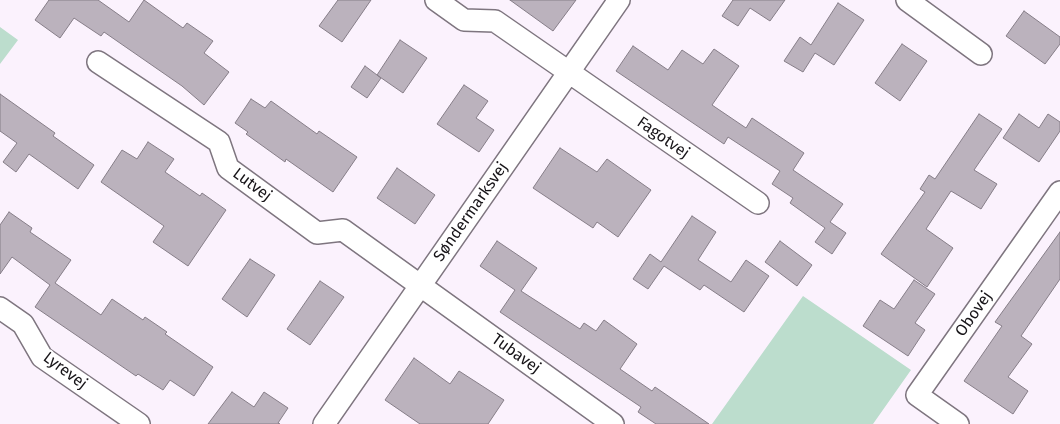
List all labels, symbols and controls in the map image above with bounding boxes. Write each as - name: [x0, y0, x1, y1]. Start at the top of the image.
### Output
- street label: Fagotvej: [633, 113, 693, 163]
- street label: Søndermarksvej: [430, 159, 512, 265]
- street label: Lutvej: [229, 164, 275, 206]
- street label: Obovej: [952, 288, 996, 340]
- street label: Tubavej: [488, 330, 544, 378]
- street label: Lyrevej: [39, 348, 91, 394]

